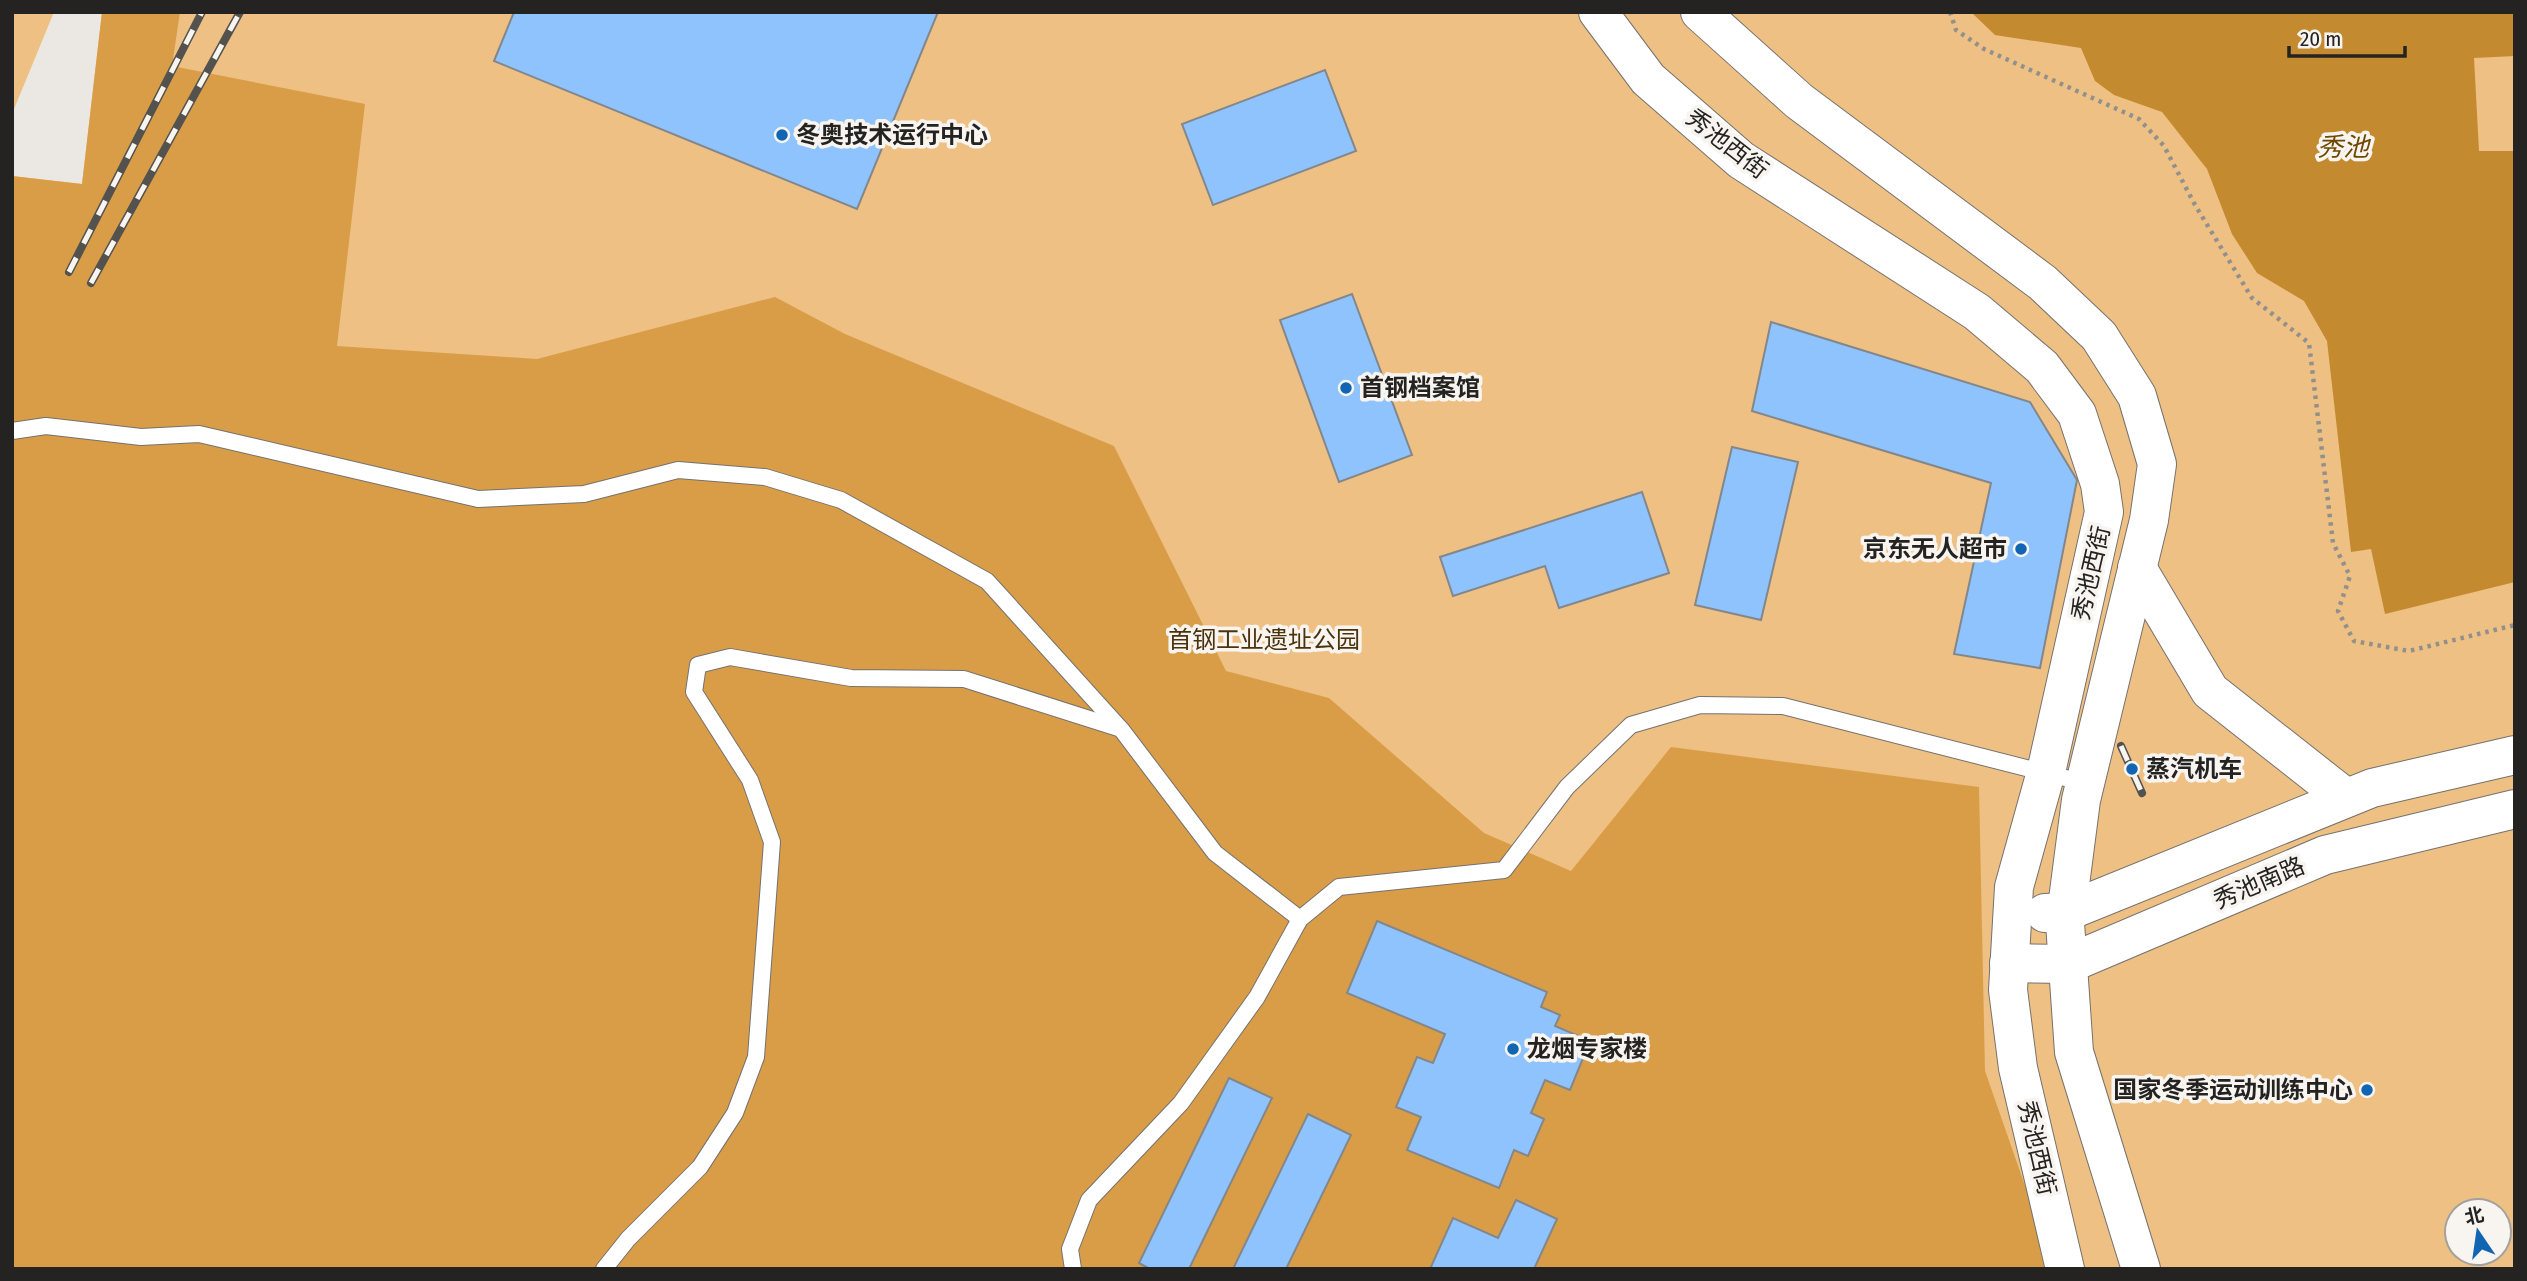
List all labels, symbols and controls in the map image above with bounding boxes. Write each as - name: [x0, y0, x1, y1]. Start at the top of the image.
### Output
- scale bar: [2289, 14, 2404, 58]
- text: 20 m: [2300, 26, 2341, 52]
- street label: 秀池西街: [1681, 103, 1773, 185]
- place label: 冬奥技术运行中心: [796, 121, 988, 149]
- marker: 冬奥技术运行中心: [774, 127, 790, 143]
- water label: 秀池: [2317, 132, 2372, 163]
- place label: 首钢档案馆: [1360, 374, 1480, 402]
- marker: 首钢档案馆: [1338, 380, 1354, 396]
- street label: 秀池西街: [2067, 523, 2115, 623]
- place label: 京东无人超市: [1863, 535, 2007, 563]
- marker: 京东无人超市: [2013, 541, 2029, 557]
- park label: 首钢工业遗址公园: [1168, 626, 1360, 654]
- place label: 蒸汽机车: [2146, 755, 2242, 783]
- marker: 蒸汽机车: [2124, 761, 2140, 777]
- street label: 秀池南路: [2209, 851, 2309, 915]
- place label: 龙烟专家楼: [1527, 1035, 1647, 1063]
- marker: 龙烟专家楼: [1505, 1041, 1521, 1057]
- place label: 国家冬季运动训练中心: [2113, 1076, 2353, 1104]
- marker: 国家冬季运动训练中心: [2359, 1082, 2375, 1098]
- street label: 秀池西街: [2013, 1098, 2061, 1198]
- north arrow: [2443, 1197, 2513, 1267]
- text: 北: [2462, 1203, 2486, 1229]

